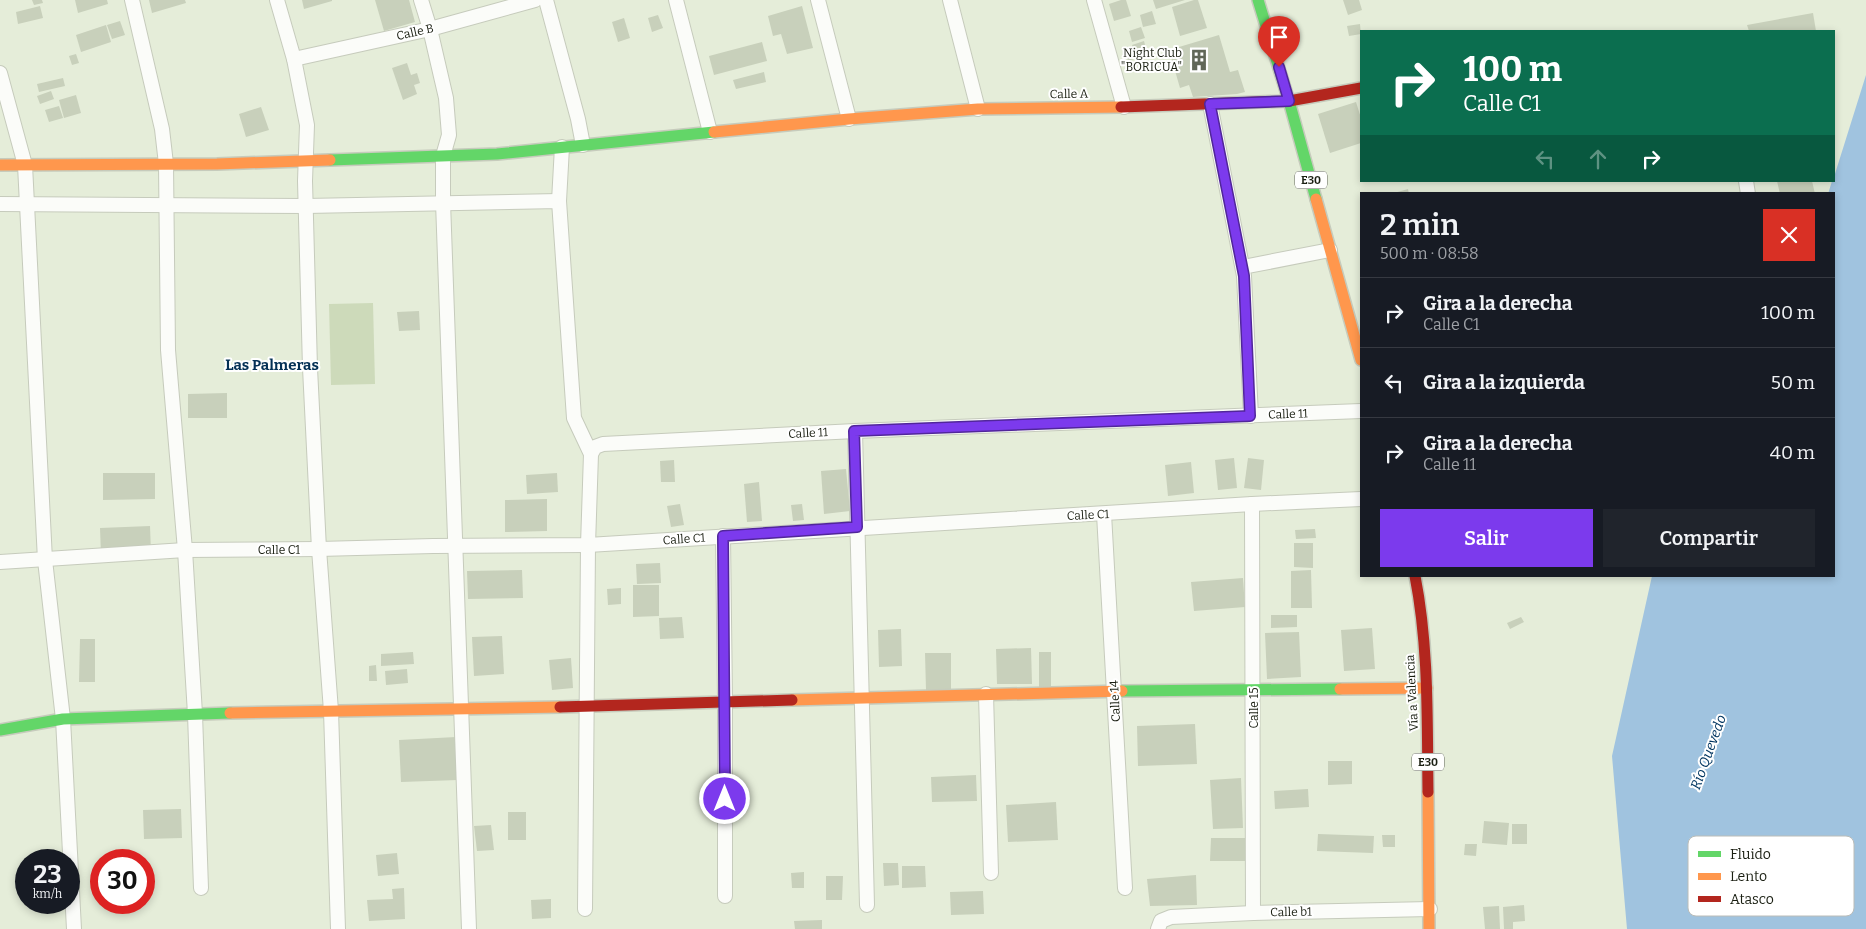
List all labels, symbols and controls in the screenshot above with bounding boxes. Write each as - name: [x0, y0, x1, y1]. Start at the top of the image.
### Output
- pin: [1258, 16, 1300, 67]
- street label: Calle B: [395, 21, 435, 43]
- icon: arrive: [1265, 23, 1293, 51]
- place label: Night Club "BORICUA": [1121, 46, 1182, 74]
- building icon: Night Club "BORICUA": [1186, 47, 1212, 73]
- text: 100 m: [1463, 48, 1562, 90]
- icon: right: [1380, 50, 1445, 115]
- street label: Calle A: [1050, 87, 1089, 101]
- text: Calle C1: [1463, 90, 1541, 117]
- icon: left: [1531, 145, 1559, 173]
- icon: ahead: [1584, 145, 1612, 173]
- icon: right: [1637, 145, 1665, 173]
- road number: E30: [1295, 172, 1327, 188]
- text: 2 min: [1380, 207, 1459, 243]
- button: close: [1763, 209, 1815, 261]
- text: 500 m · 08:58: [1380, 244, 1479, 263]
- text: Gira a la derecha: [1423, 292, 1572, 315]
- icon: right: [1380, 299, 1408, 327]
- text: 100 m: [1761, 301, 1815, 324]
- text: Calle C1: [1423, 315, 1480, 334]
- district label: Las Palmeras: [225, 356, 319, 374]
- icon: left: [1380, 369, 1408, 397]
- text: Gira a la izquierda: [1423, 371, 1585, 394]
- text: 50 m: [1771, 371, 1815, 394]
- street label: Calle 11: [1268, 406, 1308, 422]
- street label: Calle 11: [788, 425, 828, 441]
- text: Gira a la derecha: [1423, 432, 1572, 455]
- icon: right: [1380, 439, 1408, 467]
- text: 40 m: [1770, 441, 1815, 464]
- text: Calle 11: [1423, 455, 1476, 474]
- street label: Calle C1: [1066, 507, 1110, 523]
- button: Salir: [1380, 509, 1593, 567]
- button: Compartir: [1603, 509, 1815, 567]
- street label: Calle C1: [662, 531, 706, 547]
- street label: Calle C1: [258, 543, 300, 557]
- street label: Vía a Valencia: [1403, 654, 1421, 732]
- street label: Calle 14: [1107, 680, 1123, 722]
- street label: Calle 15: [1247, 687, 1261, 729]
- water label: Río Quevedo: [1687, 712, 1730, 792]
- road number: E30: [1412, 754, 1444, 770]
- position arrow: [698, 772, 750, 824]
- legend: [1688, 836, 1854, 916]
- text: Fluido: [1730, 846, 1771, 863]
- speed limit sign: 30: [90, 849, 155, 914]
- text: 23: [33, 860, 62, 890]
- text: Lento: [1730, 868, 1767, 885]
- text: km/h: [33, 887, 62, 901]
- text: Atasco: [1730, 891, 1774, 908]
- street label: Calle b1: [1270, 905, 1312, 919]

